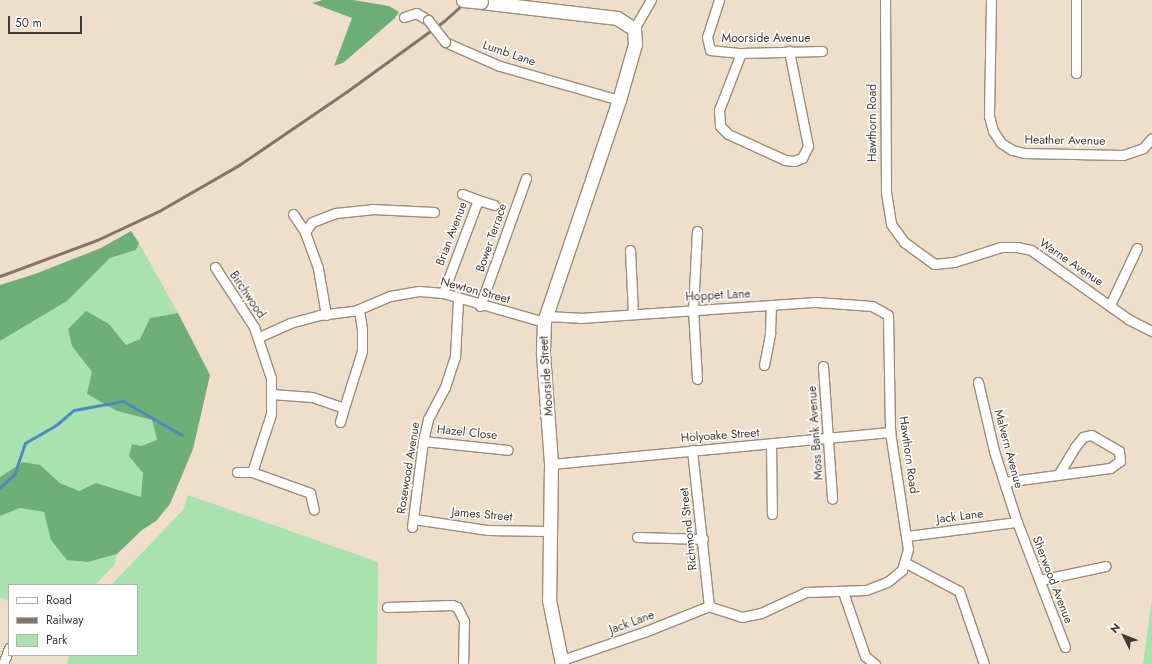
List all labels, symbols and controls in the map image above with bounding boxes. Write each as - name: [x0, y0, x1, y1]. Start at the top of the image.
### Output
- scale bar: [10, 8, 84, 34]
- text: 50 m: [15, 14, 42, 32]
- street label: Moorside Avenue: [722, 32, 810, 46]
- street label: Lumb Lane: [481, 38, 537, 70]
- street label: Hawthorn Road: [866, 84, 880, 162]
- street label: Heather Avenue: [1024, 133, 1106, 149]
- street label: Brian Avenue: [433, 200, 471, 268]
- street label: Bower Terrace: [474, 202, 510, 274]
- street label: Warne Avenue: [1036, 236, 1106, 290]
- street label: Birchwood: [226, 269, 268, 321]
- street label: Newton Street: [439, 275, 511, 307]
- street label: Hoppet Lane: [685, 287, 751, 305]
- street label: Moorside Street: [537, 336, 557, 416]
- street label: Moss Bank Avenue: [806, 385, 826, 481]
- street label: Malvern Avenue: [991, 408, 1025, 490]
- street label: Hawthorn Road: [895, 415, 921, 495]
- street label: Rosewood Avenue: [395, 421, 423, 515]
- street label: Hazel Close: [436, 423, 498, 443]
- street label: Holyoake Street: [680, 426, 760, 446]
- street label: Richmond Street: [677, 487, 701, 571]
- street label: James Street: [451, 505, 513, 525]
- street label: Jack Lane: [936, 507, 984, 527]
- street label: Sherwood Avenue: [1029, 534, 1075, 626]
- legend: [8, 584, 138, 656]
- text: Road: [46, 591, 72, 609]
- street label: Jack Lane: [607, 608, 657, 638]
- text: Railway: [46, 611, 84, 629]
- north arrow: [1104, 616, 1144, 656]
- text: N: [1106, 619, 1124, 637]
- text: Park: [46, 631, 67, 649]

